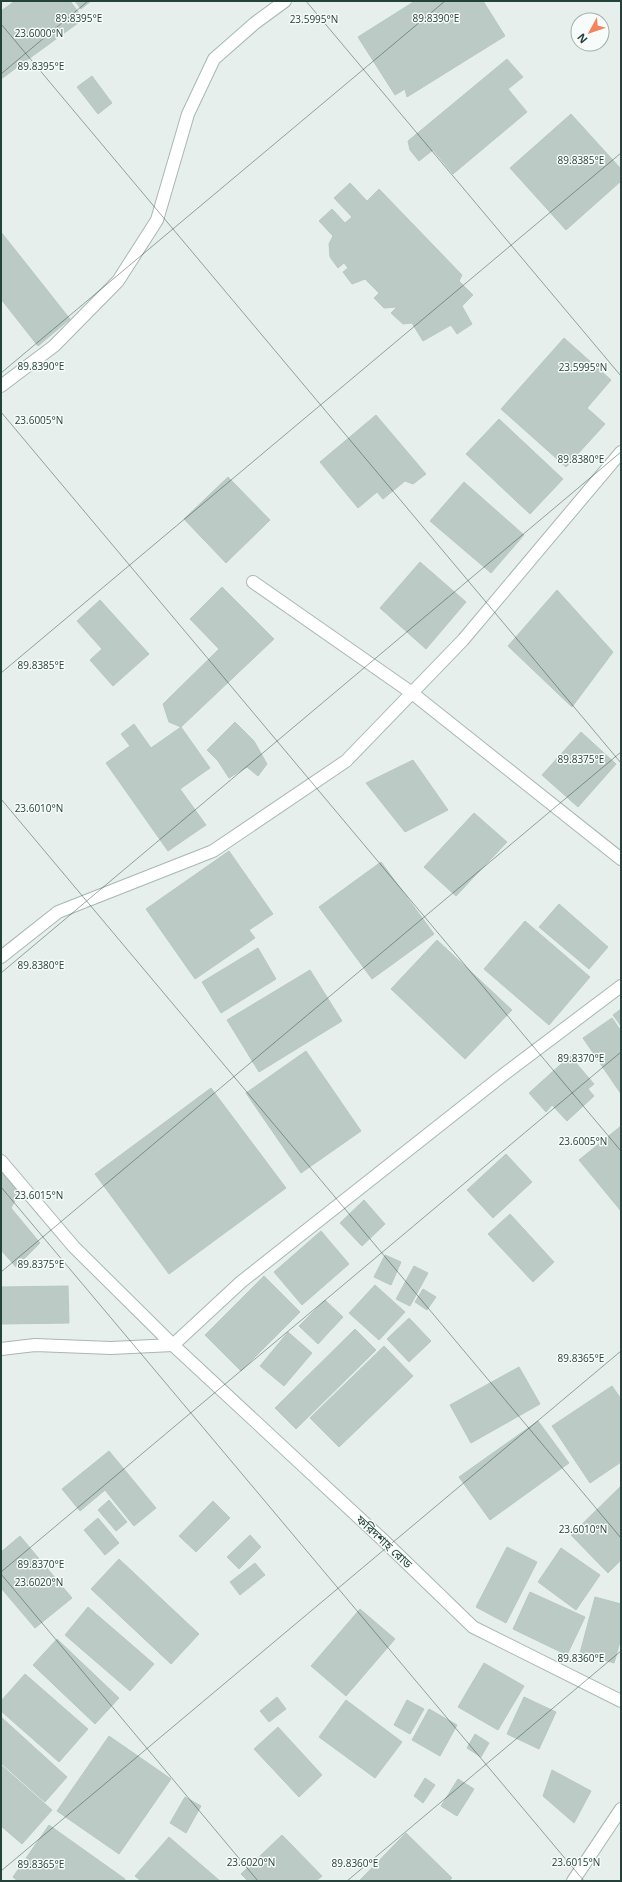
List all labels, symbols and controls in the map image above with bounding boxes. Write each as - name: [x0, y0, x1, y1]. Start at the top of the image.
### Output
- text: 89.8395°E: [56, 11, 102, 25]
- text: 89.8390°E: [413, 11, 459, 25]
- text: 23.5995°N: [290, 12, 338, 26]
- north arrow: [570, 12, 610, 52]
- text: 23.6000°N: [15, 26, 63, 40]
- text: N: [573, 30, 591, 47]
- text: 89.8395°E: [18, 59, 64, 73]
- text: 89.8385°E: [558, 153, 604, 167]
- text: 89.8390°E: [18, 359, 64, 373]
- text: 23.5995°N: [559, 360, 607, 374]
- text: 23.6005°N: [15, 413, 63, 427]
- text: 89.8380°E: [558, 452, 604, 466]
- text: 89.8385°E: [18, 658, 64, 672]
- text: 89.8375°E: [558, 752, 604, 766]
- text: 23.6010°N: [15, 801, 63, 815]
- text: 89.8380°E: [18, 958, 64, 972]
- text: 89.8370°E: [558, 1051, 604, 1065]
- text: 23.6005°N: [559, 1134, 607, 1148]
- text: 23.6015°N: [15, 1188, 63, 1202]
- text: 89.8375°E: [18, 1257, 64, 1271]
- text: 89.8365°E: [558, 1351, 604, 1365]
- street label: ফরিদশাহ রোড: [352, 1510, 416, 1572]
- text: 23.6010°N: [559, 1522, 607, 1536]
- text: 89.8370°E: [18, 1557, 64, 1571]
- text: 23.6020°N: [15, 1575, 63, 1589]
- text: 89.8360°E: [558, 1651, 604, 1665]
- text: 23.6020°N: [227, 1855, 275, 1869]
- text: 23.6015°N: [552, 1855, 600, 1869]
- text: 89.8360°E: [332, 1856, 378, 1870]
- text: 89.8365°E: [18, 1857, 64, 1871]

